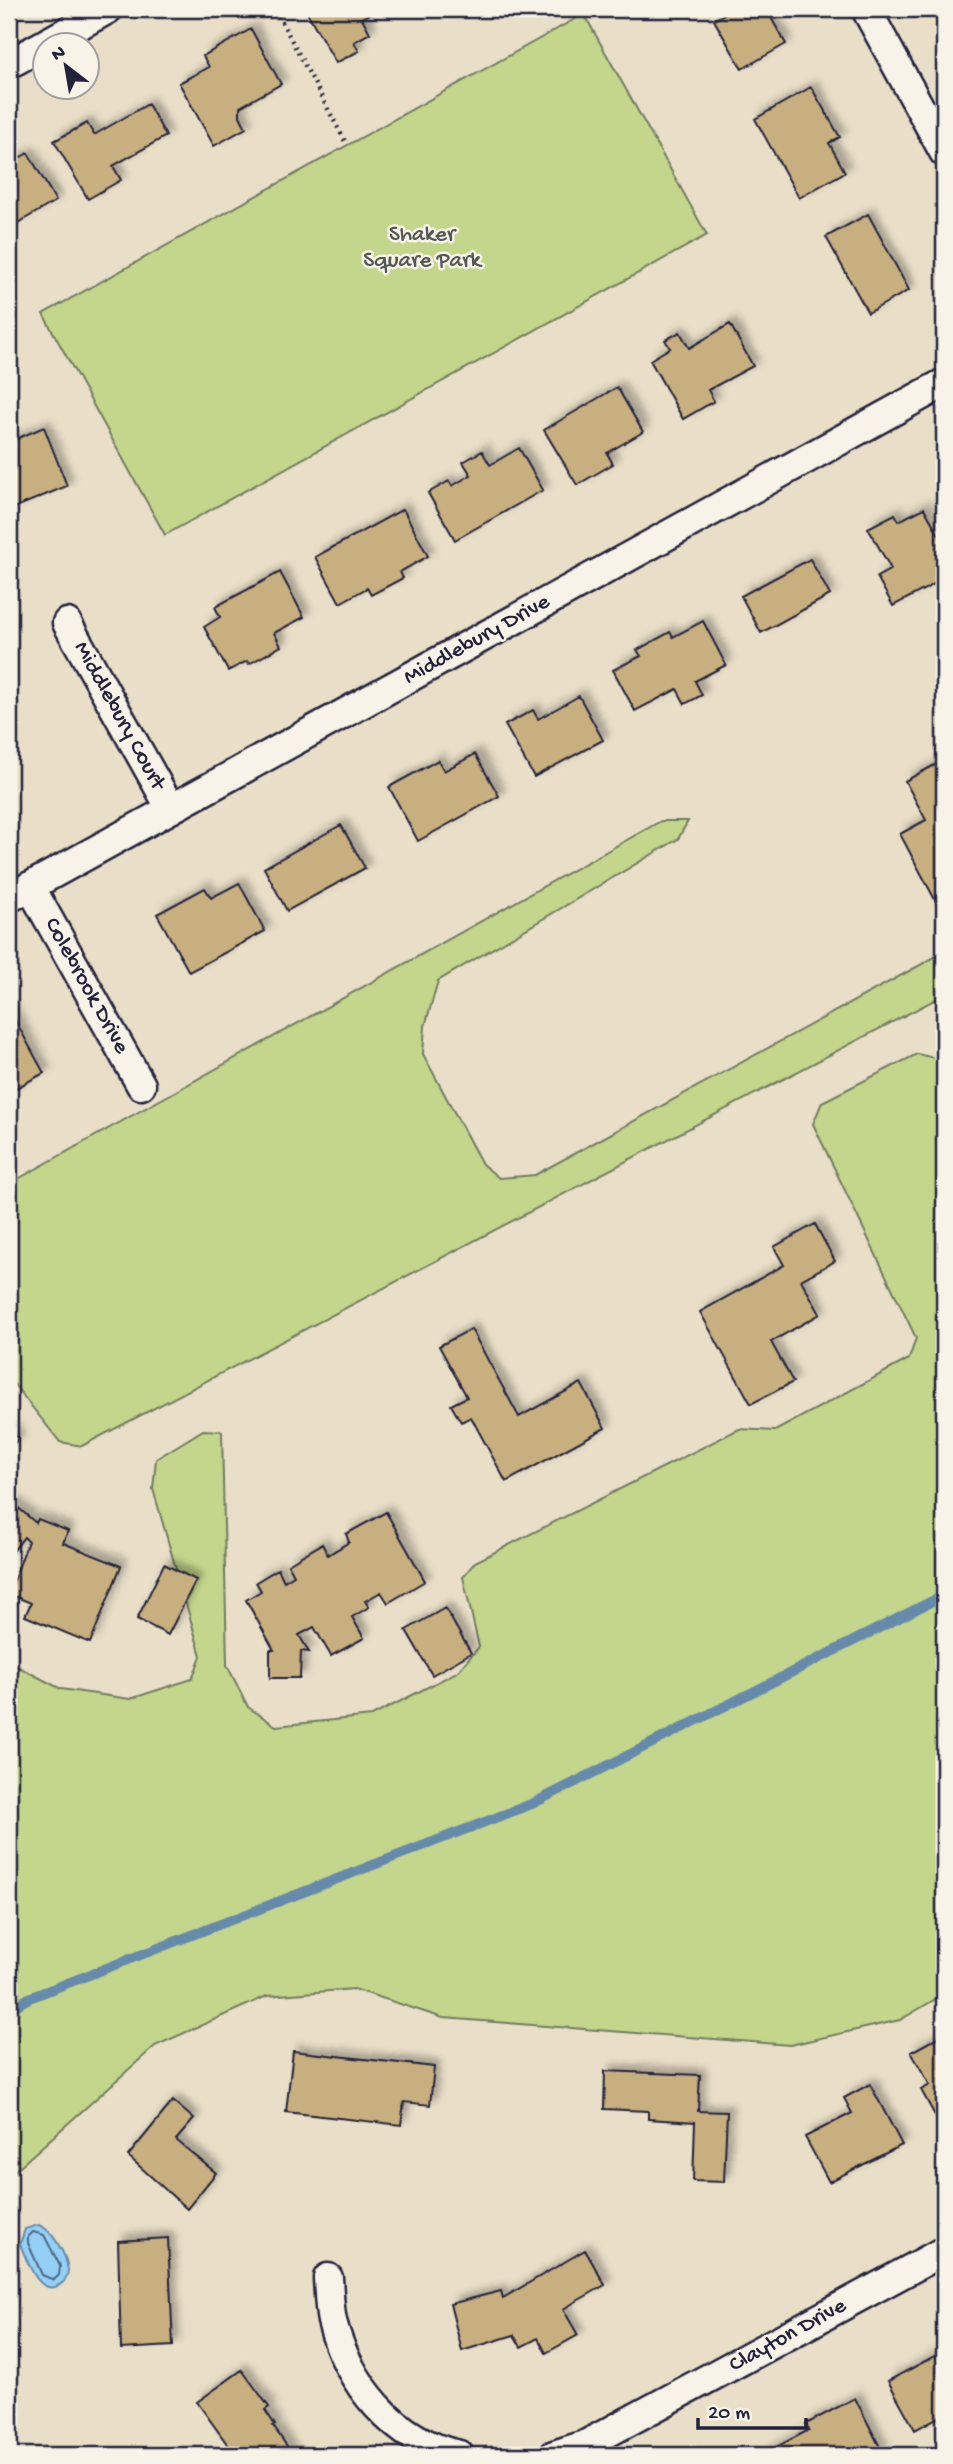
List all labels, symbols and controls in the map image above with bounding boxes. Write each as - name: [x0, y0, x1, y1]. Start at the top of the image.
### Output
- north arrow: [32, 32, 102, 102]
- text: N: [48, 41, 70, 67]
- park label: Shaker Square Park: [363, 222, 483, 275]
- street label: Middlebury Drive: [399, 588, 556, 691]
- street label: Middlebury Court: [67, 637, 172, 796]
- street label: Colebrook Drive: [38, 913, 135, 1060]
- street label: Clayton Drive: [725, 2292, 852, 2379]
- scale bar: [698, 2387, 806, 2431]
- text: 20 m: [708, 2402, 750, 2427]

